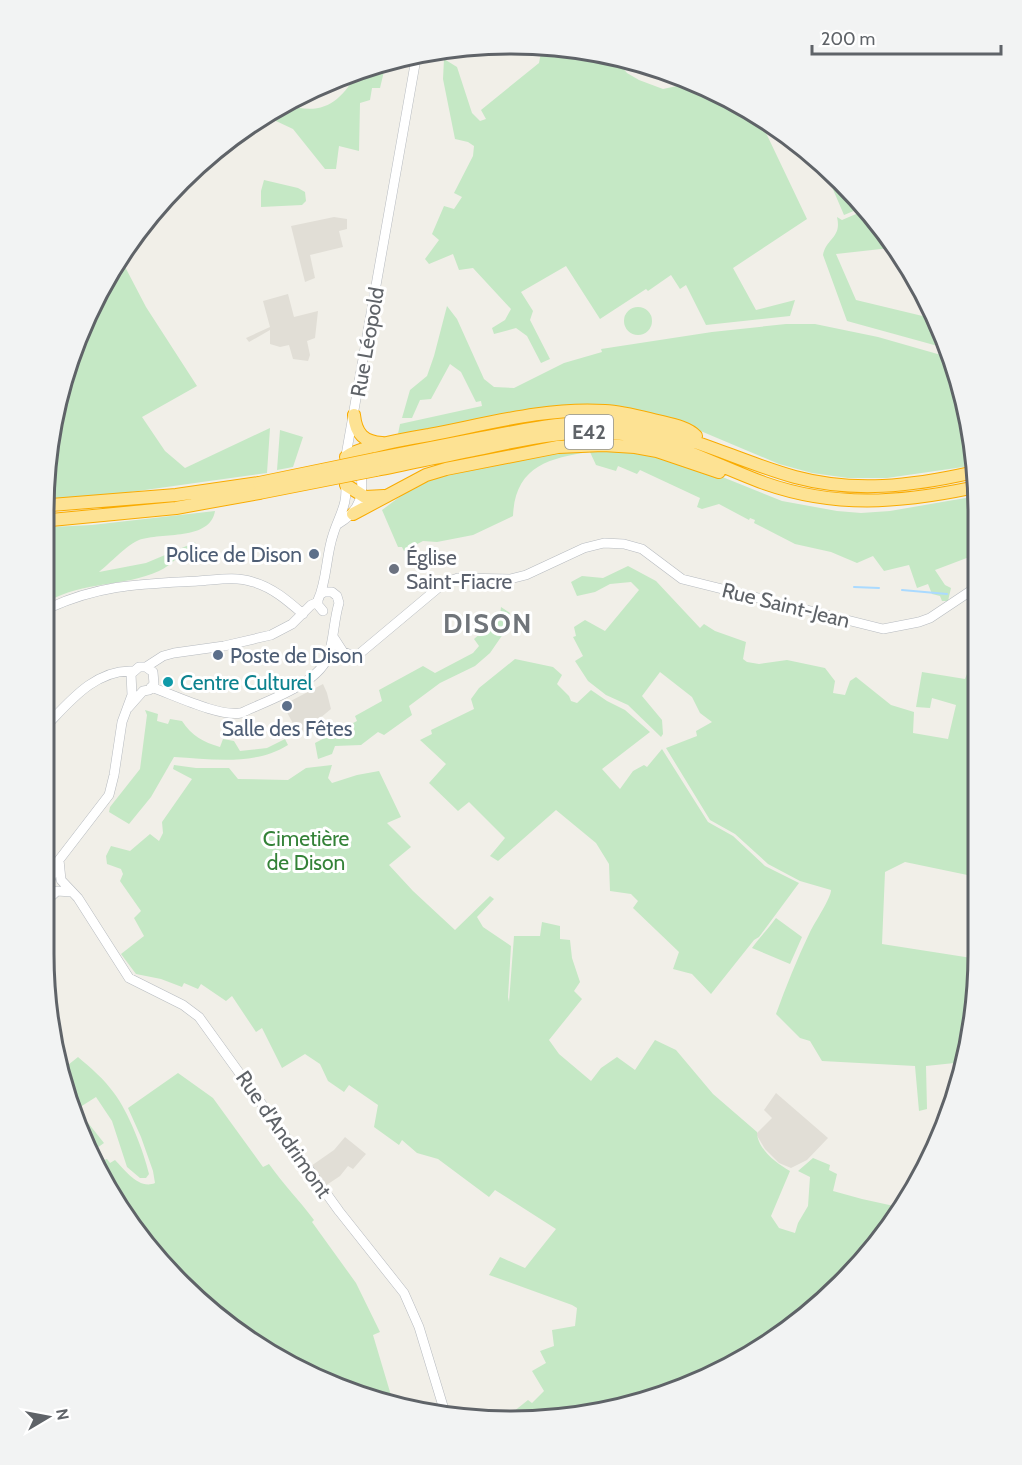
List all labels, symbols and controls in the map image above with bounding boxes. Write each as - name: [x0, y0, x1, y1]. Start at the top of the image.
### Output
- scale bar: [812, 18, 1001, 56]
- text: 200 m: [821, 28, 875, 50]
- street label: Rue Léopold: [345, 285, 389, 399]
- road number: E42: [565, 415, 613, 449]
- place label: Police de Dison: [166, 542, 302, 567]
- place label: Église Saint-Fiacre: [406, 545, 513, 594]
- marker: Police de Dison: [307, 547, 321, 561]
- marker: Église Saint-Fiacre: [387, 562, 401, 576]
- street label: Rue Saint-Jean: [719, 577, 853, 633]
- district label: DISON: [443, 607, 533, 640]
- place label: Poste de Dison: [230, 643, 363, 668]
- marker: Poste de Dison: [211, 648, 225, 662]
- place label: Centre Culturel: [180, 670, 313, 695]
- marker: Centre Culturel: [161, 675, 175, 689]
- marker: Salle des Fêtes: [280, 699, 294, 713]
- place label: Salle des Fêtes: [222, 716, 353, 741]
- park label: Cimetière de Dison: [263, 826, 350, 875]
- street label: Rue d'Andrimont: [231, 1066, 337, 1202]
- north arrow: [18, 1387, 78, 1447]
- text: N: [52, 1407, 73, 1422]

